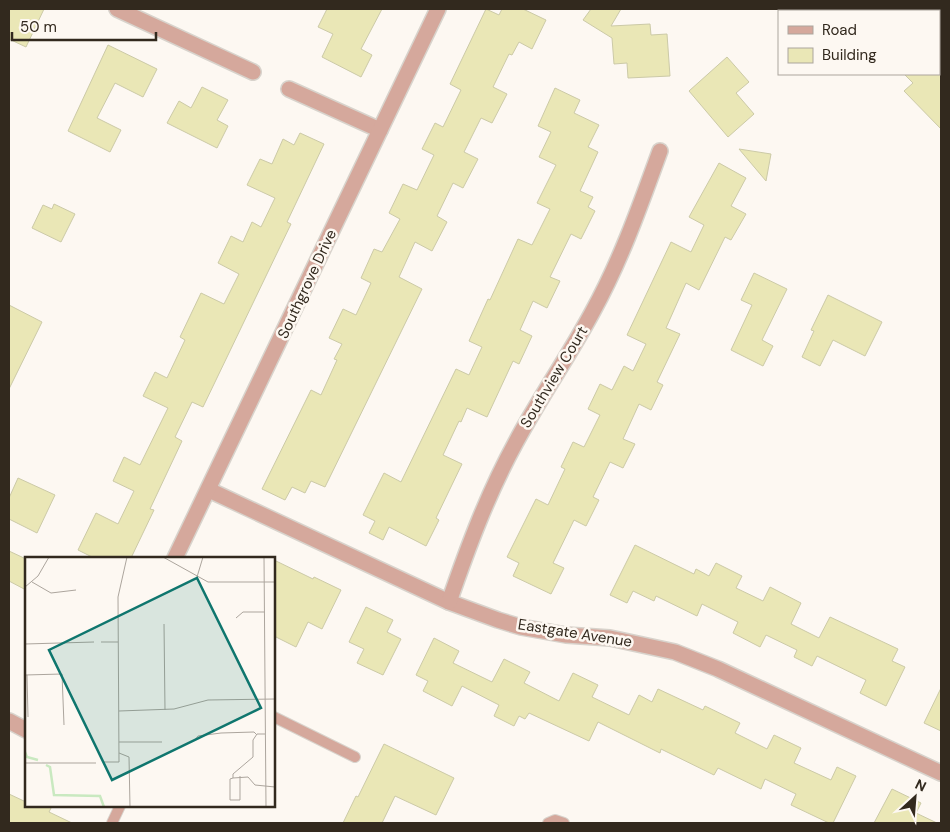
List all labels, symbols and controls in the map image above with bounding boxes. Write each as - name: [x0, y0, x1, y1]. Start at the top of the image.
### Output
- scale bar: [12, 10, 156, 42]
- legend: [778, 10, 940, 75]
- text: 50 m: [20, 17, 57, 37]
- text: Road: [822, 20, 857, 40]
- text: Building: [822, 45, 877, 65]
- street label: Southgrove Drive: [273, 226, 341, 342]
- street label: Southview Court: [516, 322, 592, 432]
- inset map: [25, 557, 275, 807]
- street label: Eastgate Avenue: [517, 614, 633, 652]
- north arrow: [890, 772, 940, 822]
- text: N: [912, 775, 929, 796]

